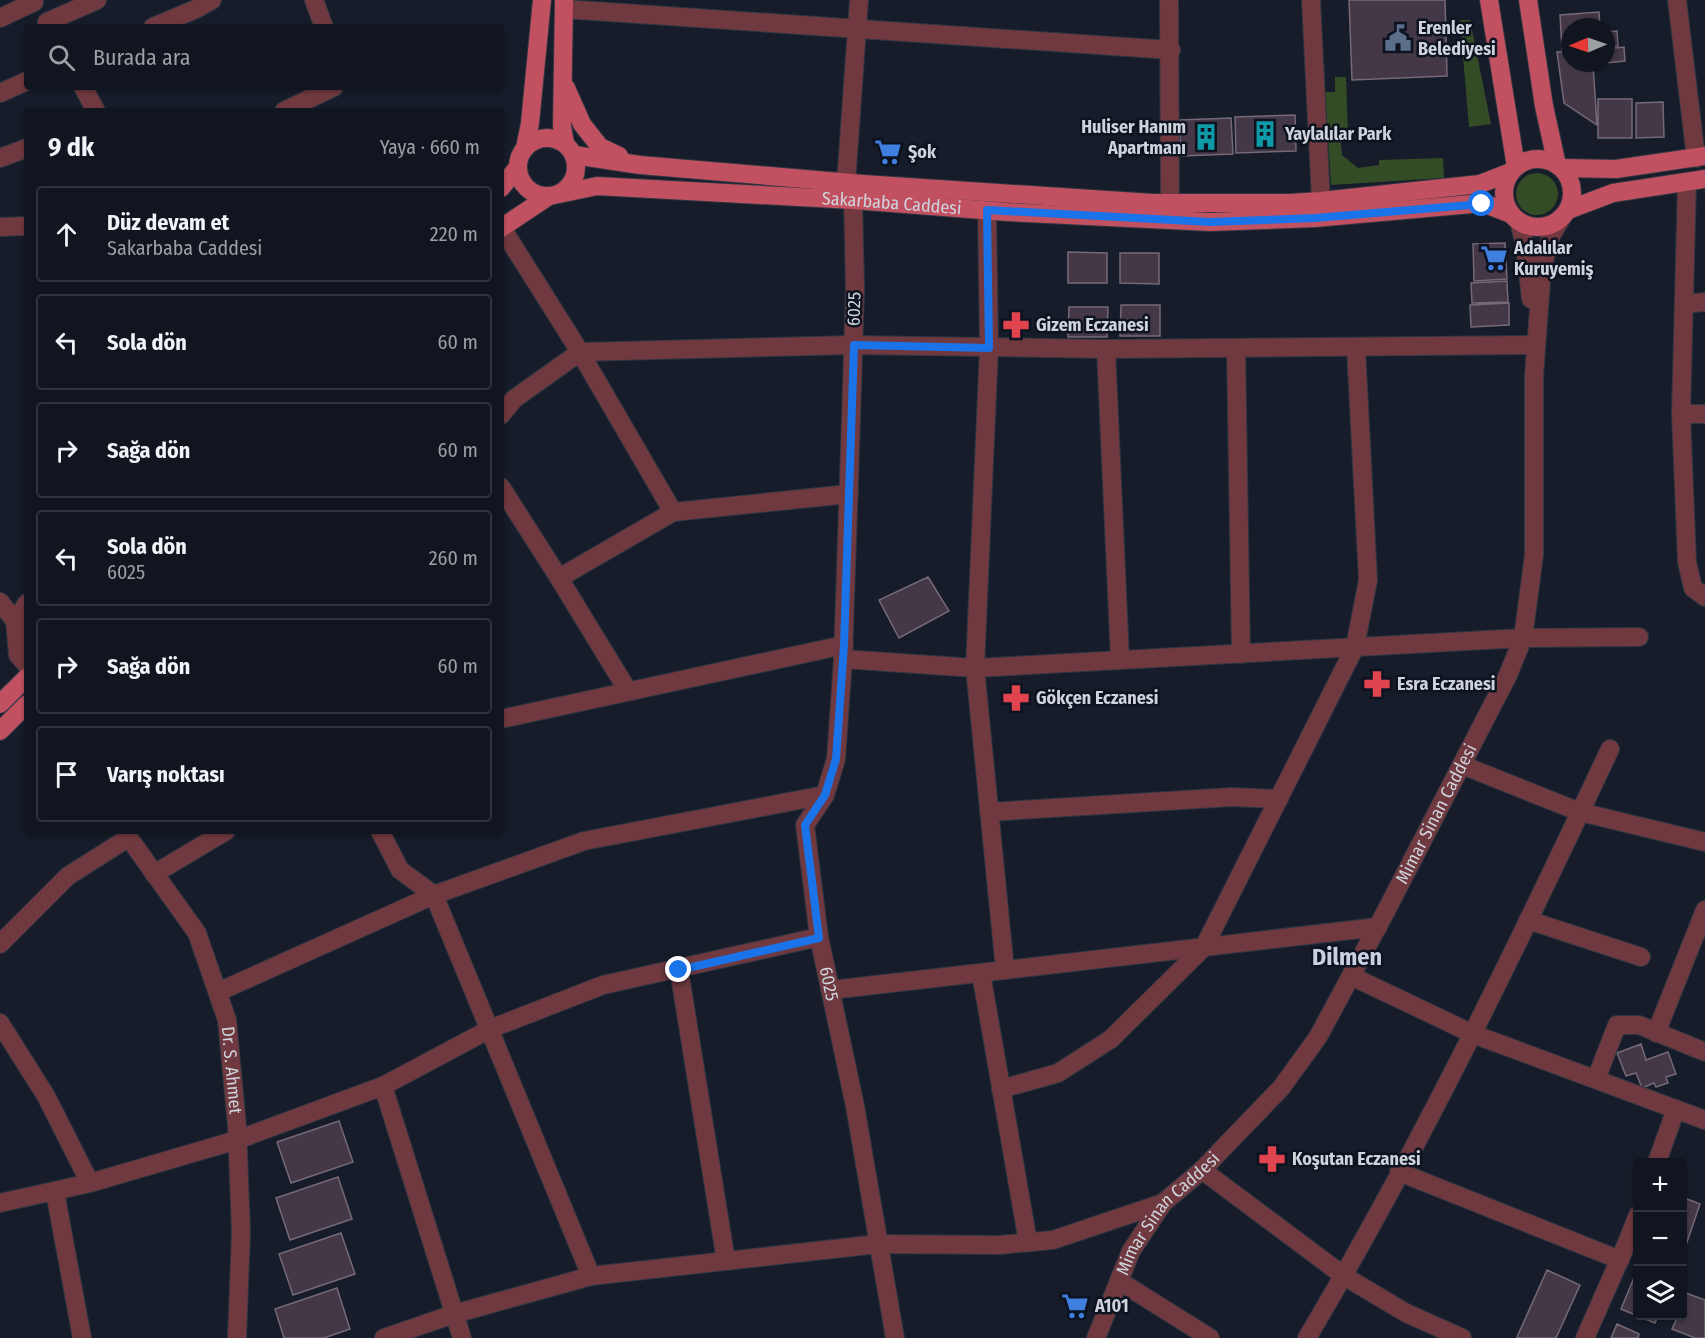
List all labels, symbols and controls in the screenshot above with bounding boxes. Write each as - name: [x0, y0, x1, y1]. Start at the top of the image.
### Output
- place label: Erenler Belediyesi: [1418, 17, 1496, 60]
- north arrow: [1561, 18, 1615, 72]
- public building icon: Erenler Belediyesi: [1383, 23, 1413, 53]
- search box: [24, 24, 504, 90]
- icon: search: [45, 41, 78, 74]
- text: Burada ara: [93, 44, 191, 71]
- place label: Huliser Hanım Apartmanı: [1081, 116, 1186, 159]
- building icon: Yaylalılar Park: [1250, 119, 1280, 149]
- building icon: Huliser Hanım Apartmanı: [1191, 122, 1221, 152]
- place label: Yaylalılar Park: [1284, 123, 1392, 145]
- text: 9 dk: [48, 132, 94, 163]
- text: Yaya · 660 m: [380, 135, 480, 159]
- supermarket icon: Şok: [873, 137, 903, 167]
- place label: Şok: [908, 141, 937, 163]
- street label: Sakarbaba Caddesi: [821, 187, 962, 219]
- route start: [1468, 190, 1494, 216]
- text: Düz devam et: [107, 209, 229, 236]
- icon: ahead: [50, 218, 83, 251]
- text: 220 m: [430, 222, 478, 246]
- text: Sakarbaba Caddesi: [107, 236, 262, 260]
- place label: Adalılar Kuruyemiş: [1513, 237, 1593, 280]
- supermarket icon: Adalılar Kuruyemiş: [1479, 243, 1509, 273]
- street label: 6025: [842, 291, 866, 327]
- pharmacy icon: Gizem Eczanesi: [1001, 310, 1031, 340]
- place label: Gizem Eczanesi: [1036, 314, 1149, 336]
- icon: left: [50, 326, 83, 359]
- text: Sola dön: [107, 329, 187, 356]
- text: 60 m: [438, 330, 478, 354]
- icon: right: [50, 434, 83, 467]
- text: Sağa dön: [107, 437, 190, 464]
- text: 60 m: [438, 438, 478, 462]
- text: Sola dön: [107, 533, 187, 560]
- icon: left: [50, 542, 83, 575]
- text: 260 m: [429, 546, 478, 570]
- text: 6025: [107, 560, 145, 584]
- icon: right: [50, 650, 83, 683]
- text: Sağa dön: [107, 653, 190, 680]
- text: 60 m: [438, 654, 478, 678]
- pharmacy icon: Esra Eczanesi: [1362, 669, 1392, 699]
- place label: Esra Eczanesi: [1397, 673, 1496, 695]
- pharmacy icon: Gökçen Eczanesi: [1001, 683, 1031, 713]
- place label: Gökçen Eczanesi: [1036, 687, 1158, 709]
- street label: Mimar Sinan Caddesi: [1391, 740, 1481, 887]
- icon: arrive: [50, 758, 83, 791]
- text: Varış noktası: [107, 761, 225, 788]
- district label: Dilmen: [1312, 943, 1382, 971]
- route end: [665, 956, 691, 982]
- street label: 6025: [815, 965, 843, 1003]
- street label: Dr. S. Ahmet: [217, 1025, 247, 1115]
- pharmacy icon: Koşutan Eczanesi: [1257, 1144, 1287, 1174]
- street label: Mimar Sinan Caddesi: [1111, 1148, 1224, 1278]
- place label: Koşutan Eczanesi: [1292, 1148, 1421, 1170]
- map controls: [1633, 1158, 1687, 1320]
- button: +: [1633, 1158, 1687, 1212]
- button: −: [1633, 1212, 1687, 1266]
- button: layers: [1633, 1266, 1687, 1320]
- supermarket icon: A101: [1060, 1291, 1090, 1321]
- place label: A101: [1094, 1295, 1129, 1317]

